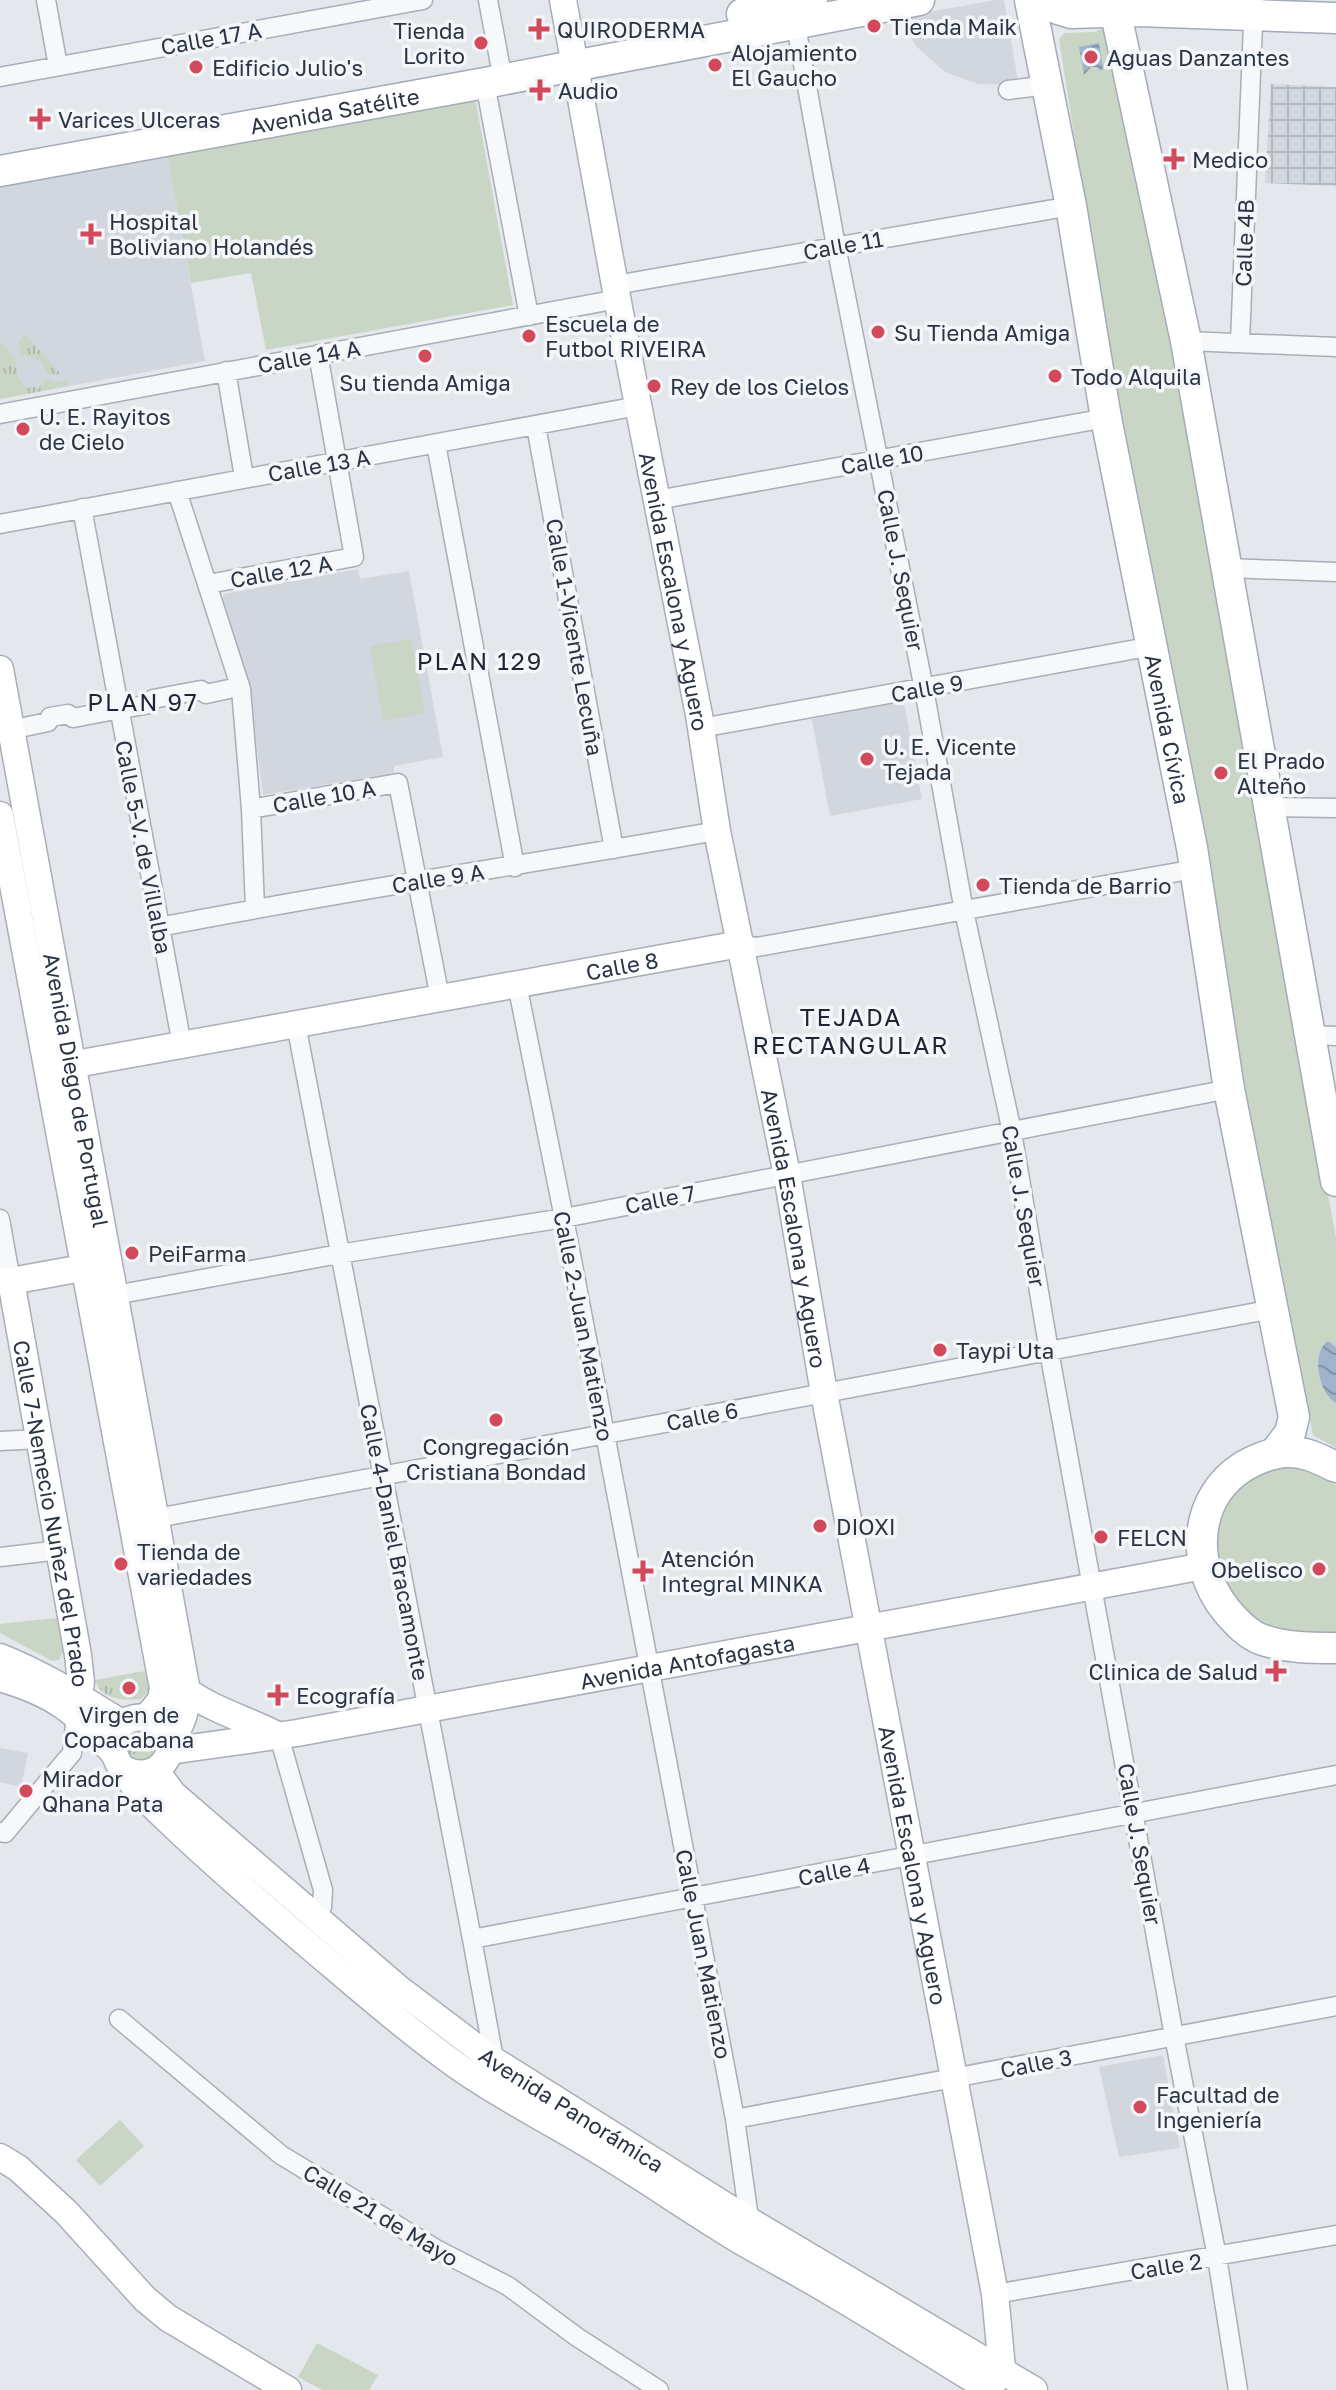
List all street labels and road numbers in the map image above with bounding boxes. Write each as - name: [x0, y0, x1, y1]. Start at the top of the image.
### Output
- street label: Calle 17 A: [158, 16, 264, 60]
- street label: Avenida Satélite: [248, 82, 421, 139]
- street label: Calle 4B: [1229, 199, 1259, 287]
- street label: Calle 11: [801, 225, 885, 265]
- street label: Calle 14 A: [256, 334, 363, 378]
- street label: Calle 10: [838, 438, 926, 480]
- street label: Calle 13 A: [266, 443, 372, 487]
- street label: Avenida Escalona y Aguero: [634, 450, 715, 733]
- street label: Calle J. Sequier: [872, 487, 930, 654]
- street label: Calle 1-Vicente Lecuña: [541, 516, 609, 758]
- street label: Calle 12 A: [228, 549, 334, 593]
- street label: Avenida Cívica: [1140, 651, 1196, 806]
- street label: Calle 9: [889, 668, 965, 708]
- street label: Calle 5-V. de Villalba: [110, 738, 178, 956]
- street label: Calle 10 A: [270, 774, 378, 818]
- street label: Calle 9 A: [390, 857, 486, 899]
- street label: Calle 8: [584, 946, 660, 985]
- street label: Avenida Diego de Portugal: [39, 950, 115, 1230]
- street label: Avenida Escalona y Aguero: [756, 1086, 833, 1370]
- street label: Calle J. Sequier: [996, 1123, 1052, 1290]
- street label: Calle 7: [622, 1179, 698, 1219]
- street label: Calle 2-Juan Matienzo: [548, 1208, 620, 1444]
- street label: Calle 7-Nemecio Nuñez del Prado: [8, 1338, 95, 1688]
- street label: Calle 6: [664, 1396, 740, 1436]
- street label: Calle 4-Daniel Bracamonte: [355, 1401, 435, 1683]
- street label: Avenida Antofagasta: [578, 1628, 797, 1694]
- street label: Avenida Escalona y Aguero: [874, 1723, 953, 2007]
- street label: Calle J. Sequier: [1112, 1761, 1168, 1928]
- street label: Calle Juan Matienzo: [670, 1847, 738, 2061]
- street label: Calle 4: [796, 1851, 872, 1891]
- street label: Avenida Panorámica: [474, 2041, 669, 2178]
- street label: Calle 3: [998, 2043, 1074, 2083]
- street label: Calle 21 de Mayo: [299, 2158, 463, 2272]
- street label: Calle 2: [1128, 2247, 1204, 2285]

